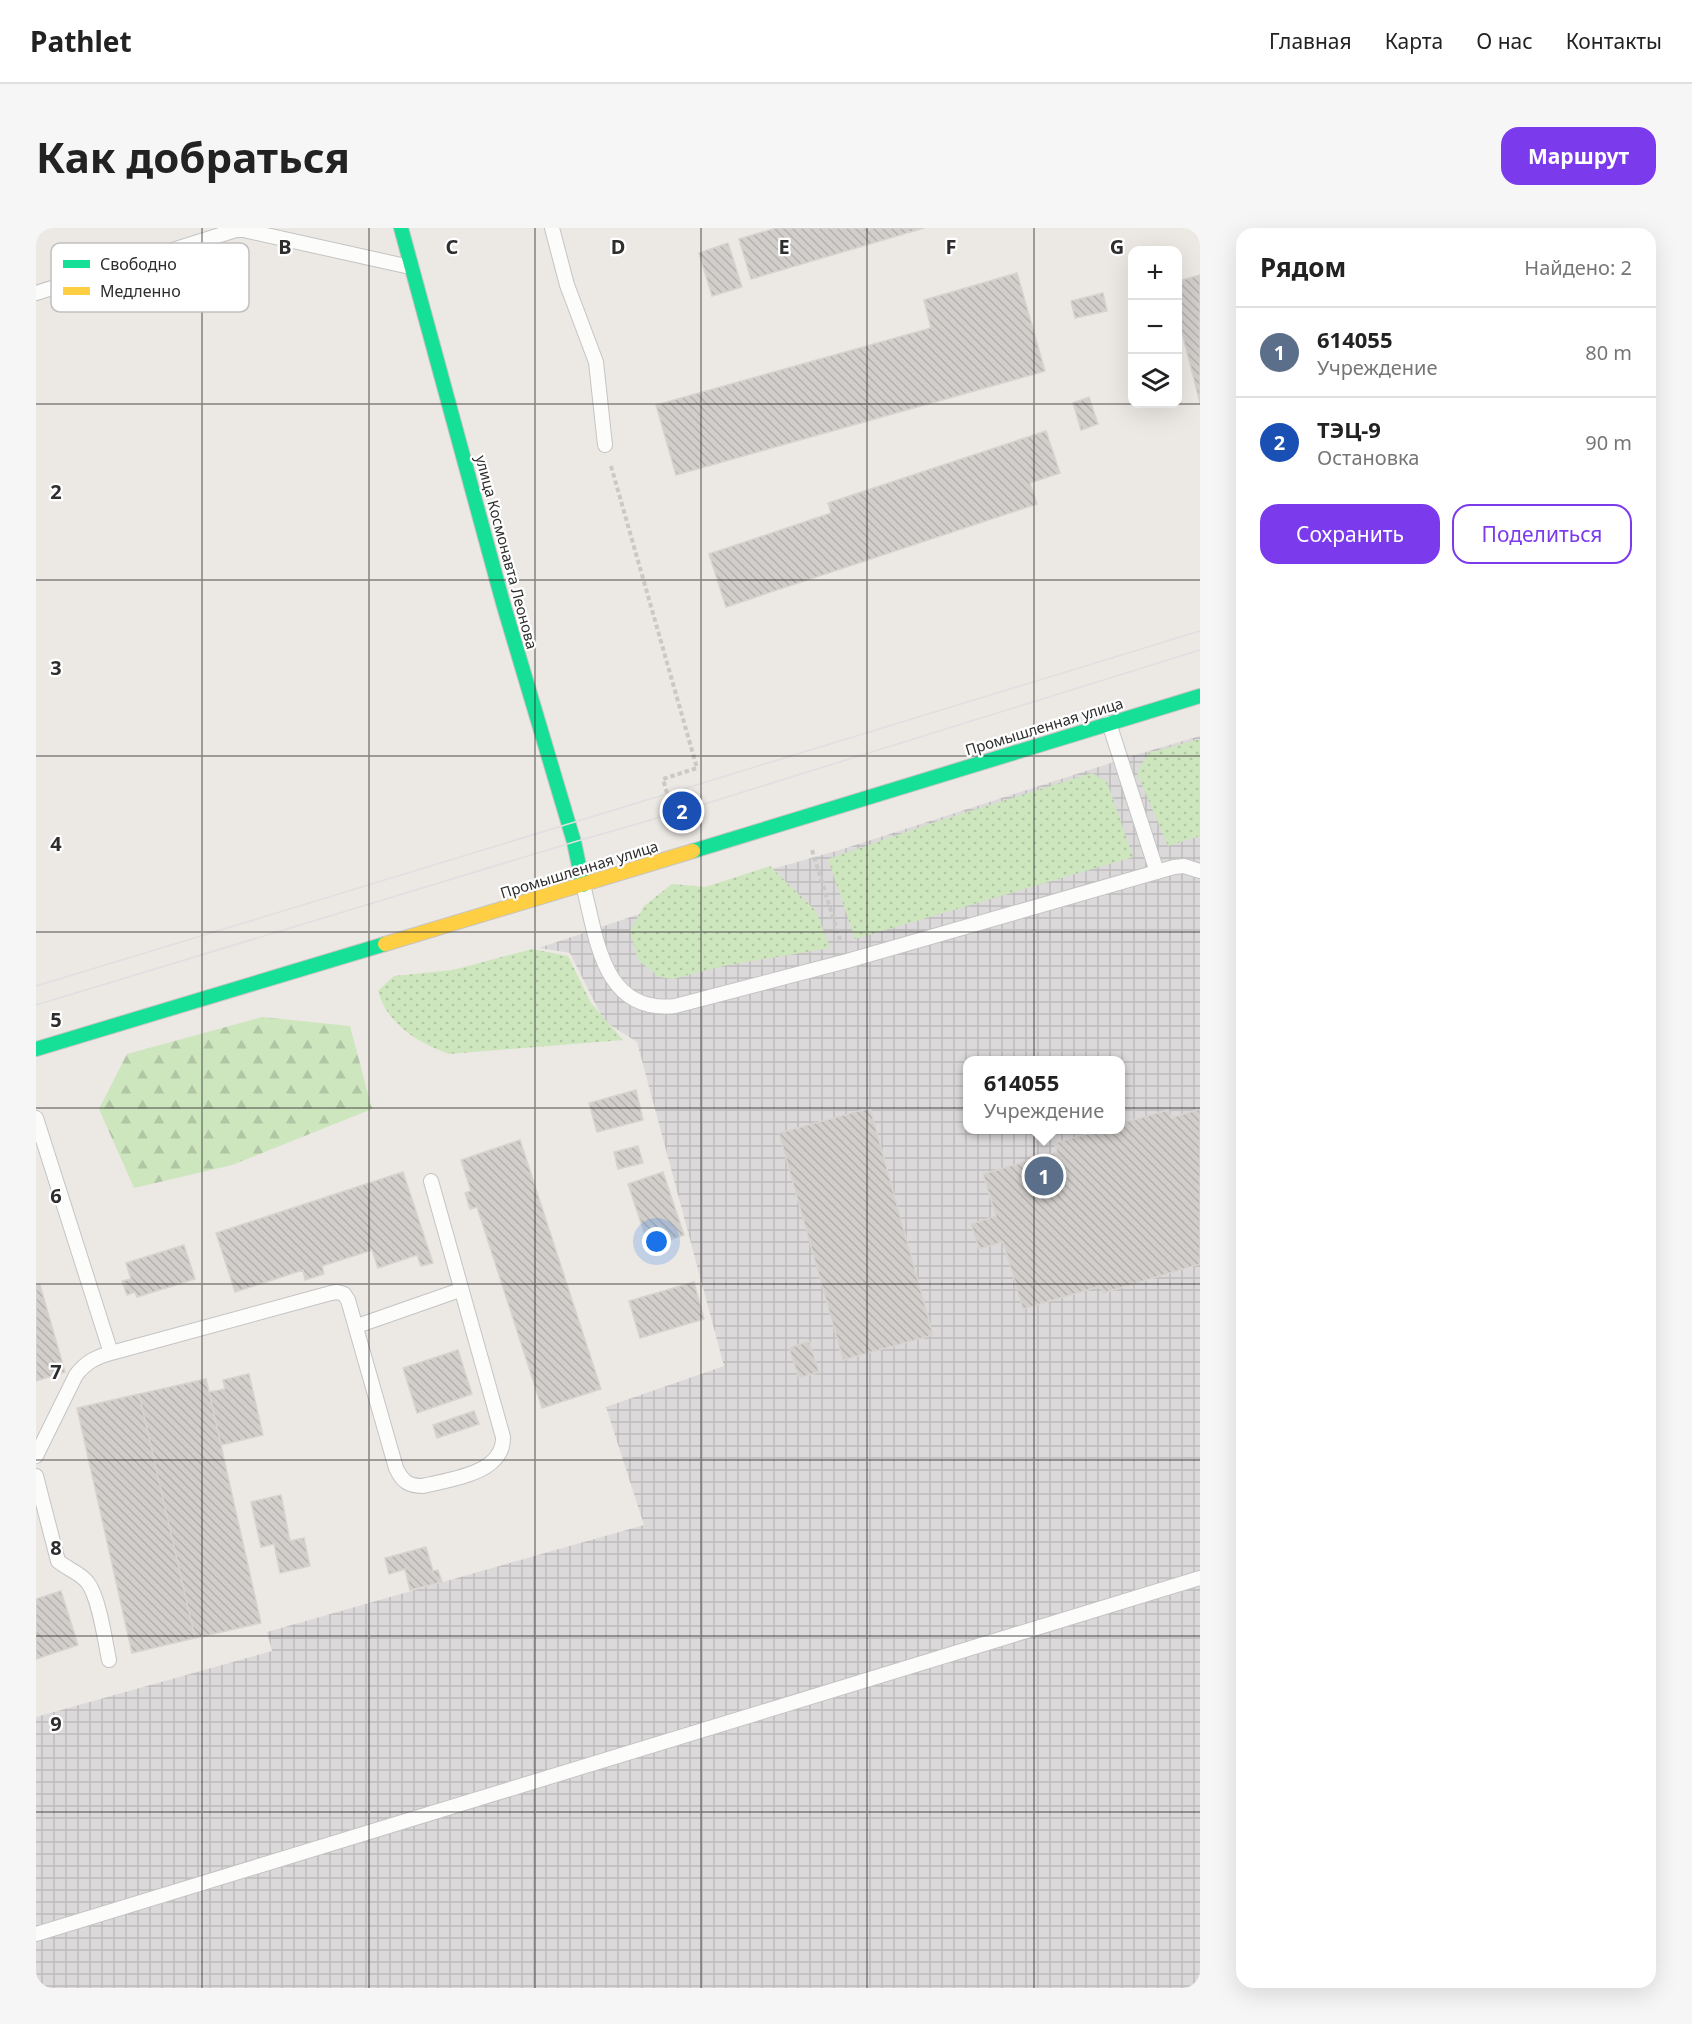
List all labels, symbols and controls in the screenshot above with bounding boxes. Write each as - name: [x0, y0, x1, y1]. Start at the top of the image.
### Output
- text: Pathlet: [30, 22, 132, 60]
- text: Главная: [1269, 27, 1352, 55]
- text: Карта: [1385, 27, 1443, 55]
- text: О нас: [1476, 27, 1533, 55]
- text: Контакты: [1566, 27, 1662, 55]
- button: Маршрут: [1501, 127, 1656, 185]
- text: Как добраться: [36, 128, 350, 185]
- text: B: [278, 233, 292, 260]
- text: C: [446, 233, 459, 260]
- text: D: [611, 233, 625, 260]
- text: E: [778, 233, 790, 260]
- text: F: [946, 233, 956, 260]
- text: G: [1110, 233, 1124, 260]
- legend: [51, 243, 249, 312]
- map controls: [1128, 246, 1182, 408]
- button: +: [1128, 246, 1182, 300]
- text: Рядом: [1260, 249, 1346, 285]
- text: Свободно: [100, 253, 177, 275]
- text: Найдено: 2: [1524, 254, 1632, 281]
- text: Медленно: [100, 280, 181, 302]
- button: −: [1128, 300, 1182, 354]
- text: 614055: [1317, 324, 1393, 354]
- text: 1: [1274, 339, 1285, 366]
- text: 80 m: [1585, 339, 1632, 366]
- button: layers: [1128, 354, 1182, 408]
- text: Учреждение: [1317, 354, 1438, 381]
- text: ТЭЦ-9: [1317, 414, 1381, 444]
- text: 2: [1274, 429, 1285, 456]
- text: 90 m: [1585, 429, 1632, 456]
- text: Остановка: [1317, 444, 1419, 471]
- street label: улица Космонавта Леонова: [471, 453, 543, 651]
- text: 2: [50, 478, 62, 505]
- button: Сохранить: [1260, 504, 1440, 564]
- button: Поделиться: [1452, 504, 1632, 564]
- text: 3: [50, 654, 62, 681]
- street label: Промышленная улица: [963, 692, 1125, 760]
- pin: 2: [662, 788, 702, 834]
- text: 4: [50, 830, 62, 857]
- street label: Промышленная улица: [498, 835, 660, 903]
- text: 5: [50, 1006, 62, 1033]
- popup: [963, 1056, 1125, 1134]
- text: 614055: [984, 1067, 1059, 1097]
- text: Учреждение: [984, 1097, 1104, 1124]
- pin: 1: [1024, 1154, 1064, 1198]
- text: 6: [50, 1182, 62, 1209]
- your location: [642, 1227, 671, 1256]
- text: 7: [50, 1358, 62, 1385]
- text: 8: [50, 1534, 62, 1561]
- text: 9: [50, 1710, 62, 1737]

